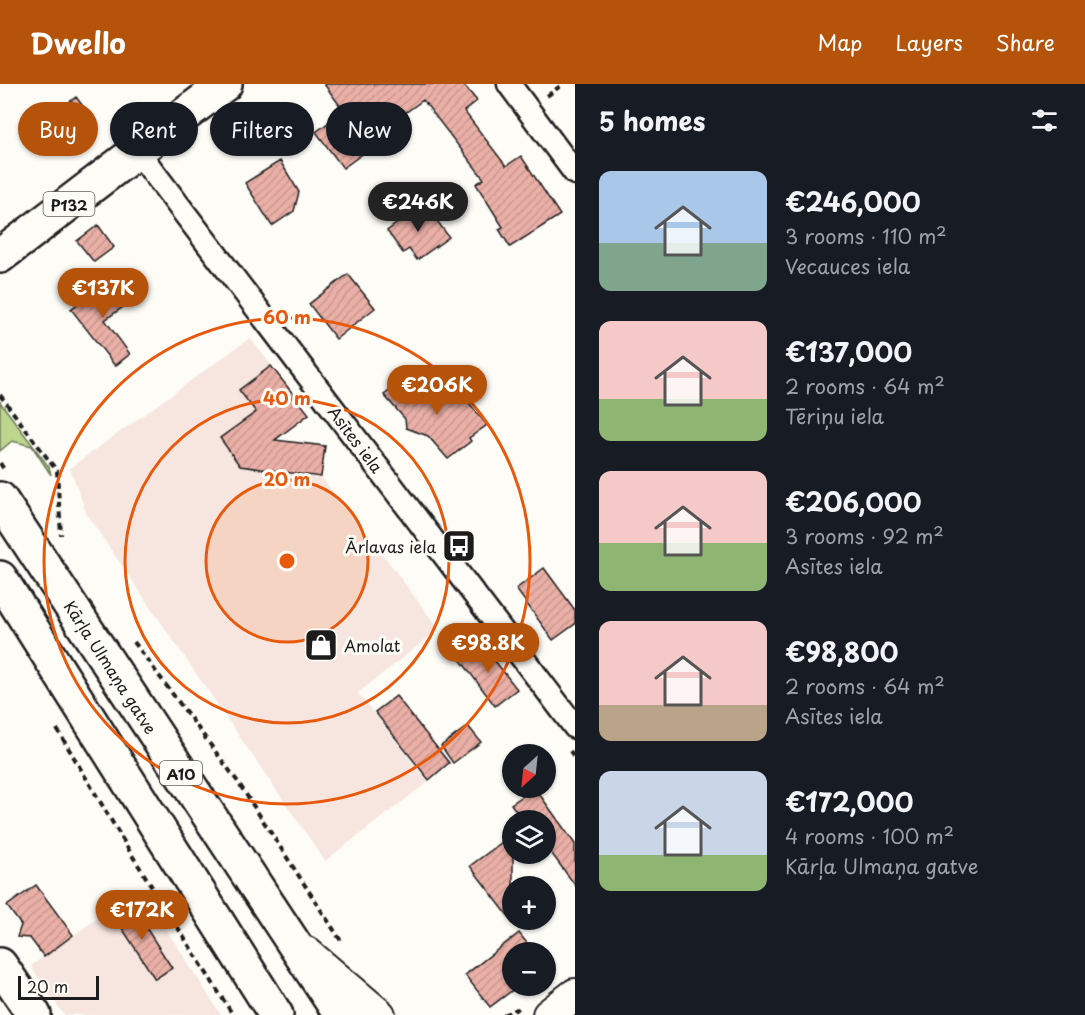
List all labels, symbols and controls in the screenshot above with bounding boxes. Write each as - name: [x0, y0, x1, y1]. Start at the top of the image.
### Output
- text: Dwello: [30, 21, 126, 64]
- text: Map: [818, 26, 862, 58]
- text: Layers: [895, 26, 963, 58]
- text: Share: [996, 26, 1055, 58]
- text: 5 homes: [599, 101, 705, 140]
- chip: Buy: [18, 102, 98, 156]
- chip: Rent: [110, 102, 198, 156]
- chip: Filters: [210, 102, 314, 156]
- chip: New: [326, 102, 412, 156]
- icon: filters: [1028, 104, 1061, 137]
- pin: €246K: [376, 182, 460, 233]
- text: €246,000: [785, 182, 921, 221]
- text: €246K: [382, 186, 454, 216]
- road number: P132: [44, 192, 94, 216]
- icon: home: [647, 195, 719, 267]
- text: 3 rooms · 110 m²: [785, 221, 947, 251]
- text: Vecauces iela: [785, 251, 910, 281]
- pin: €137K: [61, 268, 145, 319]
- text: €137K: [72, 272, 134, 302]
- text: 60 m: [263, 303, 311, 330]
- text: €137,000: [785, 332, 912, 371]
- icon: home: [647, 345, 719, 417]
- pin: €206K: [395, 365, 479, 416]
- text: €206K: [401, 369, 473, 399]
- text: 2 rooms · 64 m²: [785, 371, 945, 401]
- text: 40 m: [263, 384, 311, 411]
- street label: Asītes iela: [323, 401, 389, 477]
- text: Tēriņu iela: [785, 401, 884, 431]
- text: 20 m: [264, 465, 310, 492]
- text: €206,000: [785, 482, 922, 521]
- icon: home: [647, 495, 719, 567]
- text: 3 rooms · 92 m²: [785, 521, 944, 551]
- bus stop icon: Ārlavas iela: [441, 528, 477, 564]
- place label: Ārlavas iela: [345, 534, 436, 558]
- centre of rings: [277, 551, 297, 571]
- text: Asītes iela: [785, 551, 883, 581]
- street label: Kārļa Ulmaņa gatve: [59, 596, 163, 738]
- pin: €98.8K: [439, 623, 537, 674]
- shop icon: Amolat: [303, 627, 339, 663]
- text: €98.8K: [451, 627, 525, 657]
- text: €98,800: [785, 632, 899, 671]
- place label: Amolat: [344, 633, 401, 657]
- icon: home: [647, 645, 719, 717]
- text: 2 rooms · 64 m²: [785, 671, 945, 701]
- text: Asītes iela: [785, 701, 883, 731]
- north arrow: [502, 744, 556, 798]
- map controls: [502, 744, 556, 996]
- road number: A10: [160, 761, 202, 785]
- text: €172,000: [785, 782, 913, 821]
- icon: home: [647, 795, 719, 867]
- button: layers: [502, 810, 556, 864]
- text: 4 rooms · 100 m²: [785, 821, 954, 851]
- text: Kārļa Ulmaņa gatve: [785, 851, 978, 881]
- button: +: [502, 876, 556, 930]
- pin: €172K: [100, 890, 184, 941]
- text: €172K: [110, 894, 174, 924]
- button: −: [502, 942, 556, 996]
- scale bar: [18, 973, 99, 1000]
- text: 20 m: [27, 974, 68, 998]

